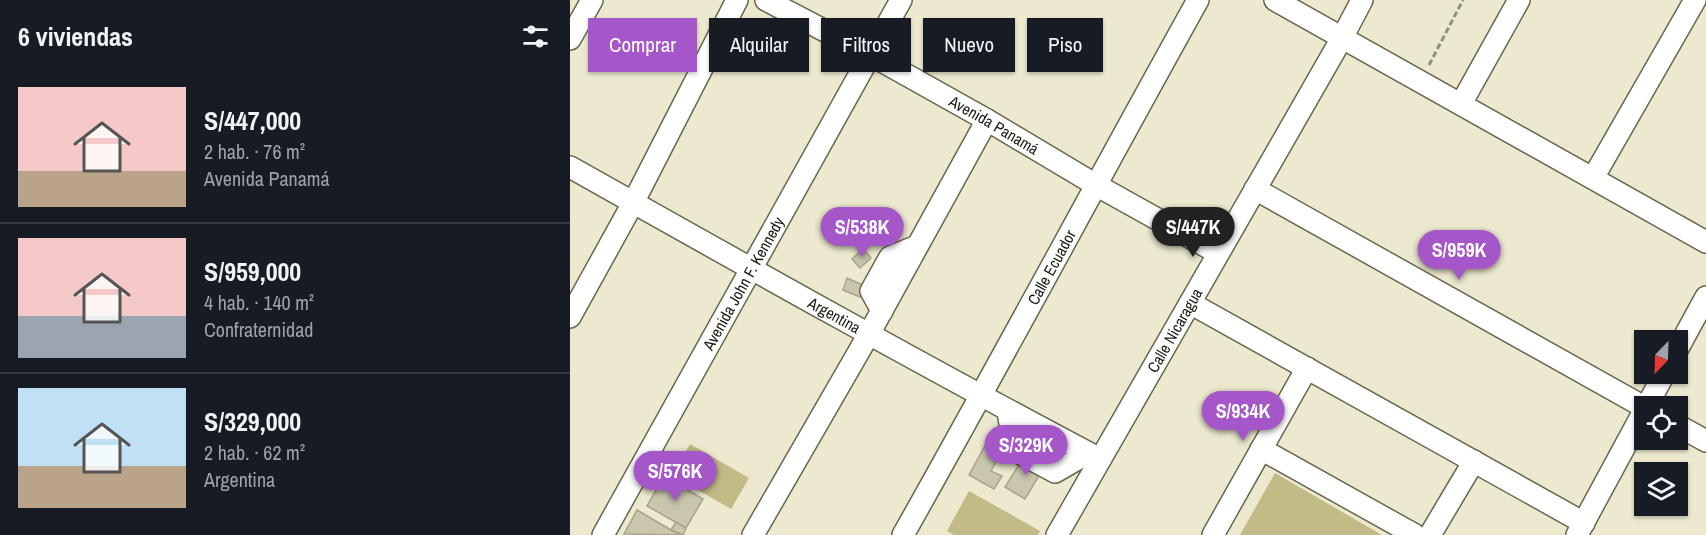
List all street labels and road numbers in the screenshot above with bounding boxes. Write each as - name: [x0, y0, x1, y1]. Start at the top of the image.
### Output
- street label: Avenida Panamá: [944, 90, 1044, 160]
- street label: Avenida John F. Kennedy: [697, 212, 789, 355]
- street label: Calle Ecuador: [1022, 225, 1081, 309]
- street label: Calle Nicaragua: [1141, 283, 1208, 377]
- street label: Argentina: [803, 291, 865, 339]

